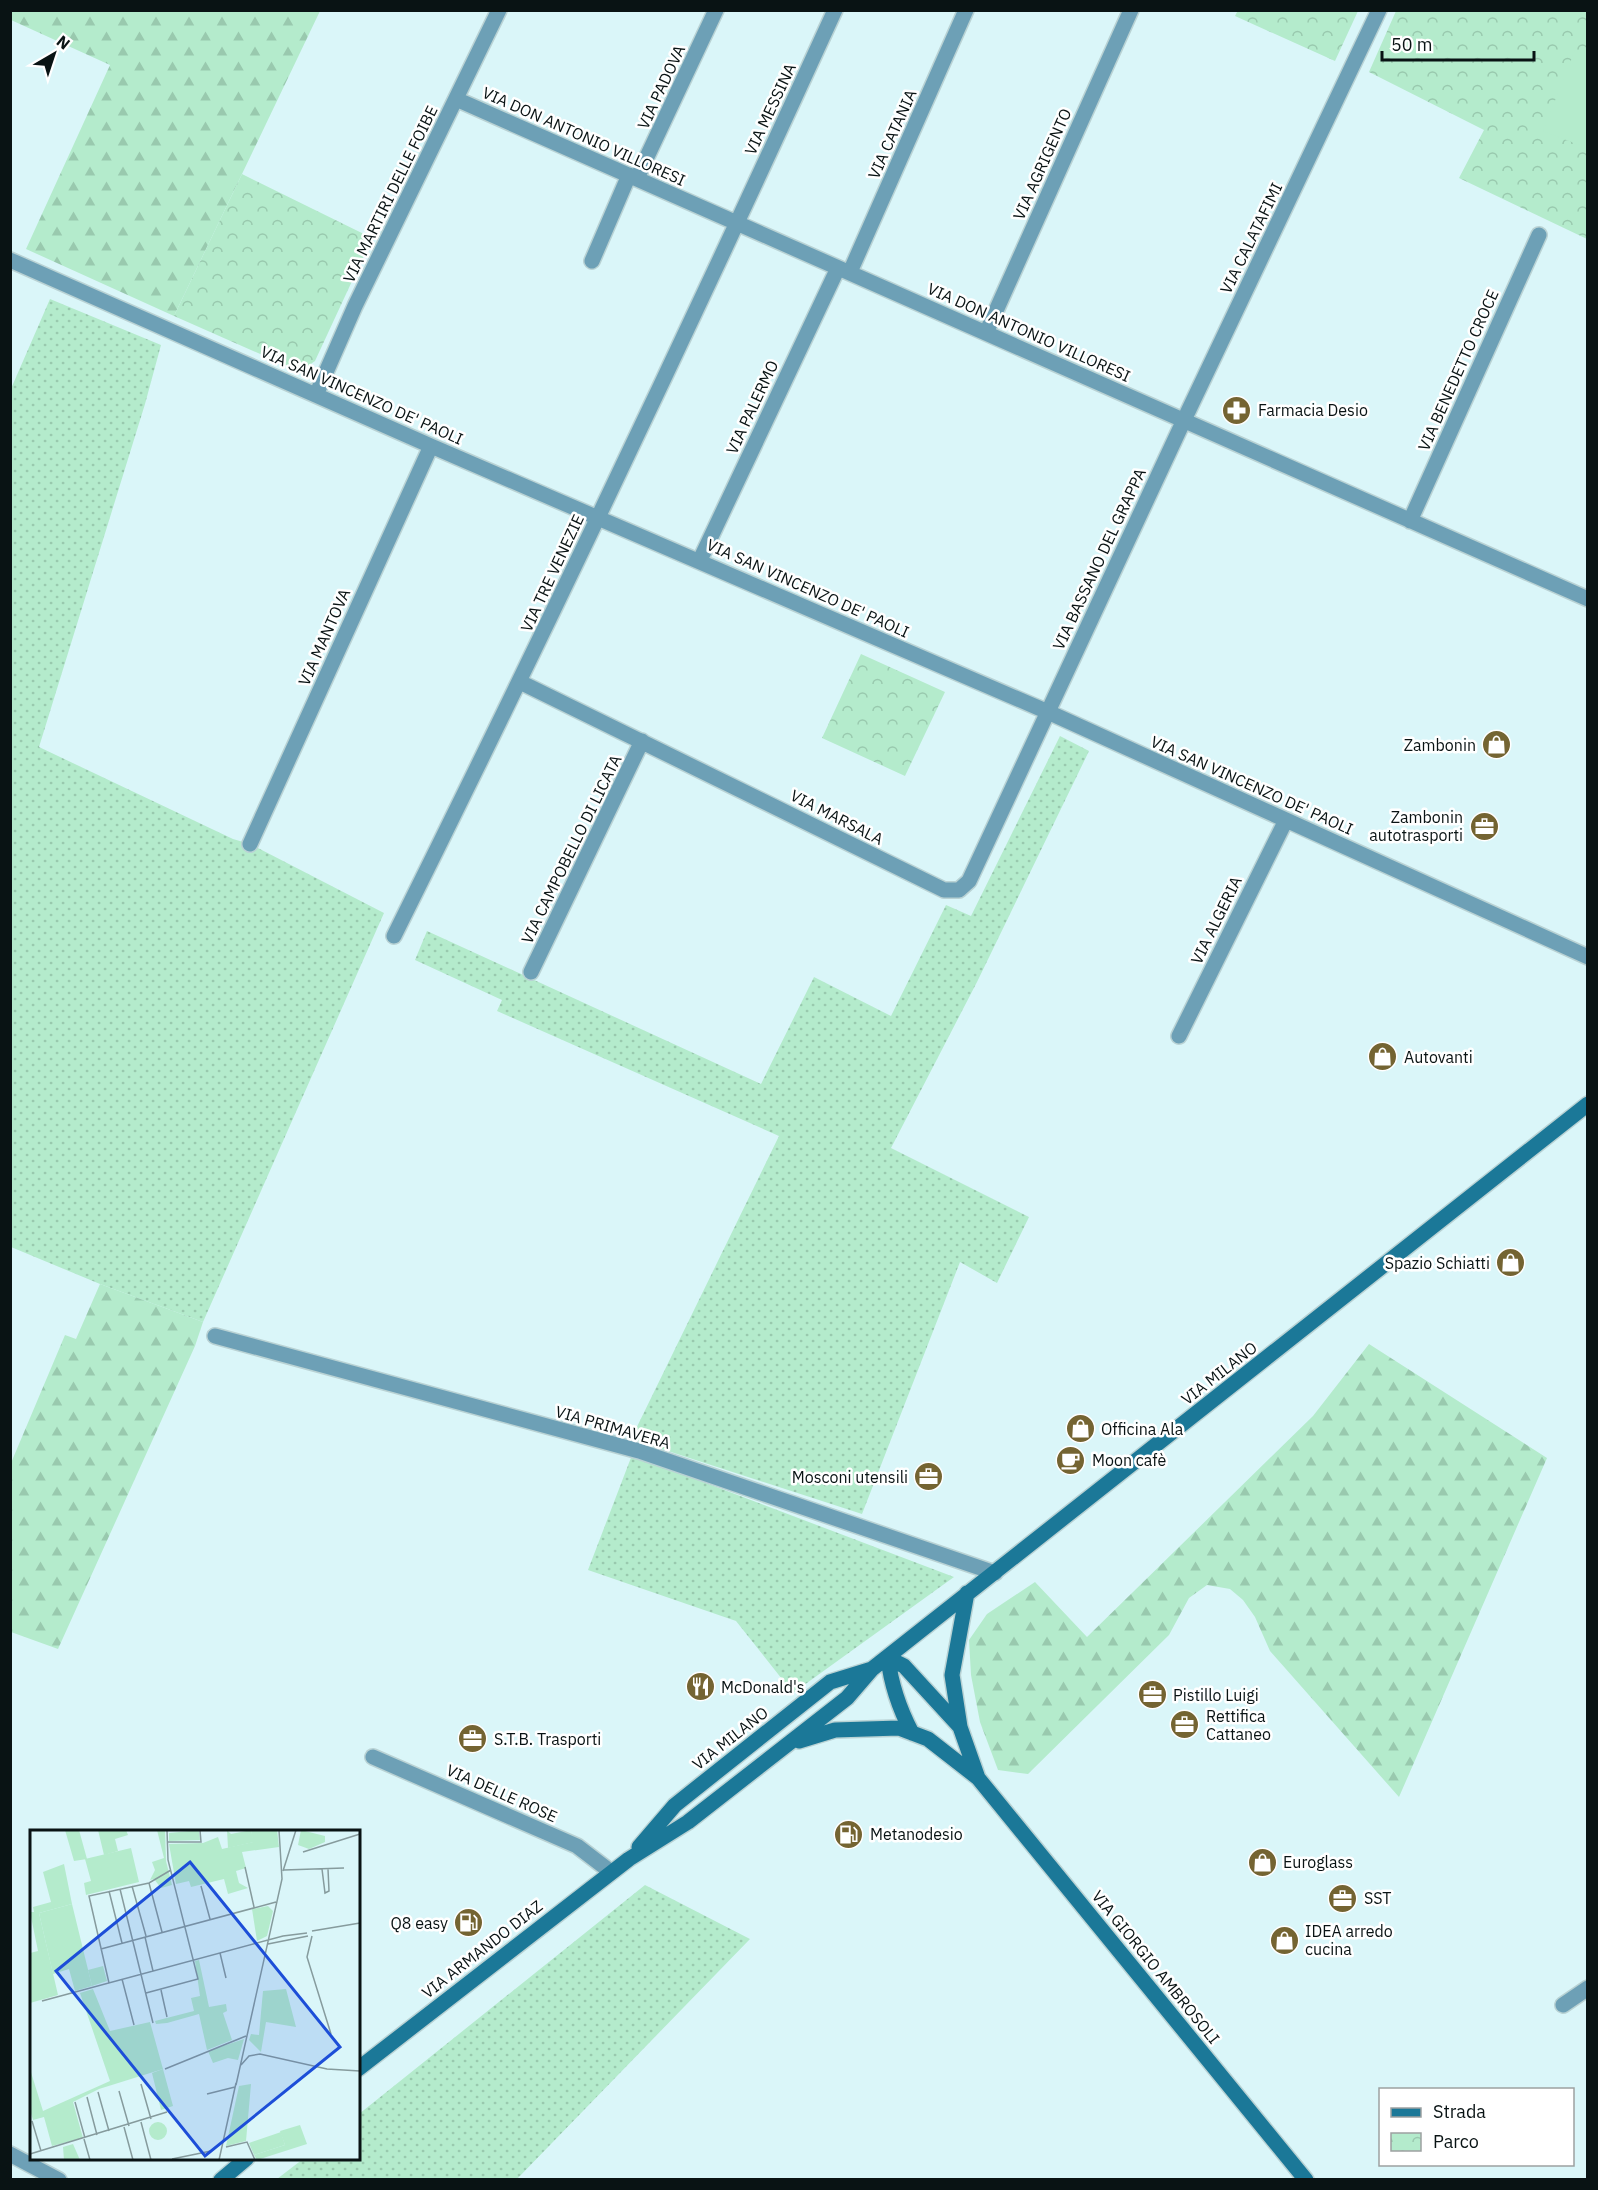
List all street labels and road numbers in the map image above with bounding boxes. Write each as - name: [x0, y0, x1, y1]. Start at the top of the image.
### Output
- street label: VIA PADOVA: [633, 42, 689, 132]
- street label: VIA MESSINA: [740, 60, 800, 158]
- street label: VIA DON ANTONIO VILLORESI: [479, 82, 689, 190]
- street label: VIA CATANIA: [863, 86, 921, 182]
- street label: VIA MARTIRI DELLE FOIBE: [338, 102, 442, 286]
- street label: VIA AGRIGENTO: [1008, 105, 1076, 223]
- street label: VIA CALATAFIMI: [1215, 179, 1287, 297]
- street label: VIA DON ANTONIO VILLORESI: [924, 278, 1134, 386]
- street label: VIA BENEDETTO CROCE: [1413, 286, 1503, 454]
- street label: VIA SAN VINCENZO DE' PAOLI: [258, 341, 466, 449]
- street label: VIA PALERMO: [722, 357, 782, 457]
- street label: VIA BASSANO DEL GRAPPA: [1048, 465, 1150, 653]
- street label: VIA TRE VENEZIE: [516, 511, 588, 635]
- street label: VIA SAN VINCENZO DE' PAOLI: [704, 534, 912, 642]
- street label: VIA MANTOVA: [294, 585, 354, 689]
- street label: VIA SAN VINCENZO DE' PAOLI: [1148, 731, 1356, 839]
- street label: VIA CAMPOBELLO DI LICATA: [516, 751, 626, 947]
- street label: VIA MARSALA: [787, 785, 887, 849]
- street label: VIA ALGERIA: [1186, 873, 1246, 967]
- street label: VIA MILANO: [1177, 1337, 1261, 1409]
- street label: VIA PRIMAVERA: [553, 1401, 673, 1453]
- street label: VIA MILANO: [688, 1702, 772, 1774]
- street label: VIA DELLE ROSE: [443, 1760, 561, 1826]
- street label: VIA GIORGIO AMBROSOLI: [1088, 1886, 1224, 2048]
- street label: VIA ARMANDO DIAZ: [418, 1896, 546, 2002]

